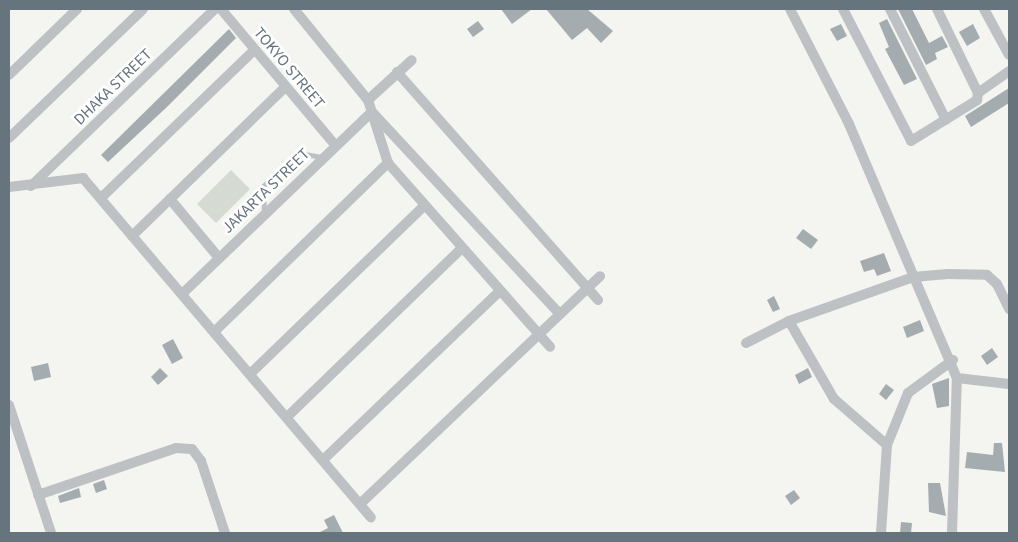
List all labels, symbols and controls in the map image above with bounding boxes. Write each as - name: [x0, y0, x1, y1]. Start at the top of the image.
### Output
- street label: TOKYO STREET: [249, 23, 329, 113]
- street label: DHAKA STREET: [70, 45, 156, 129]
- street label: JAKARTA STREET: [218, 144, 314, 238]

